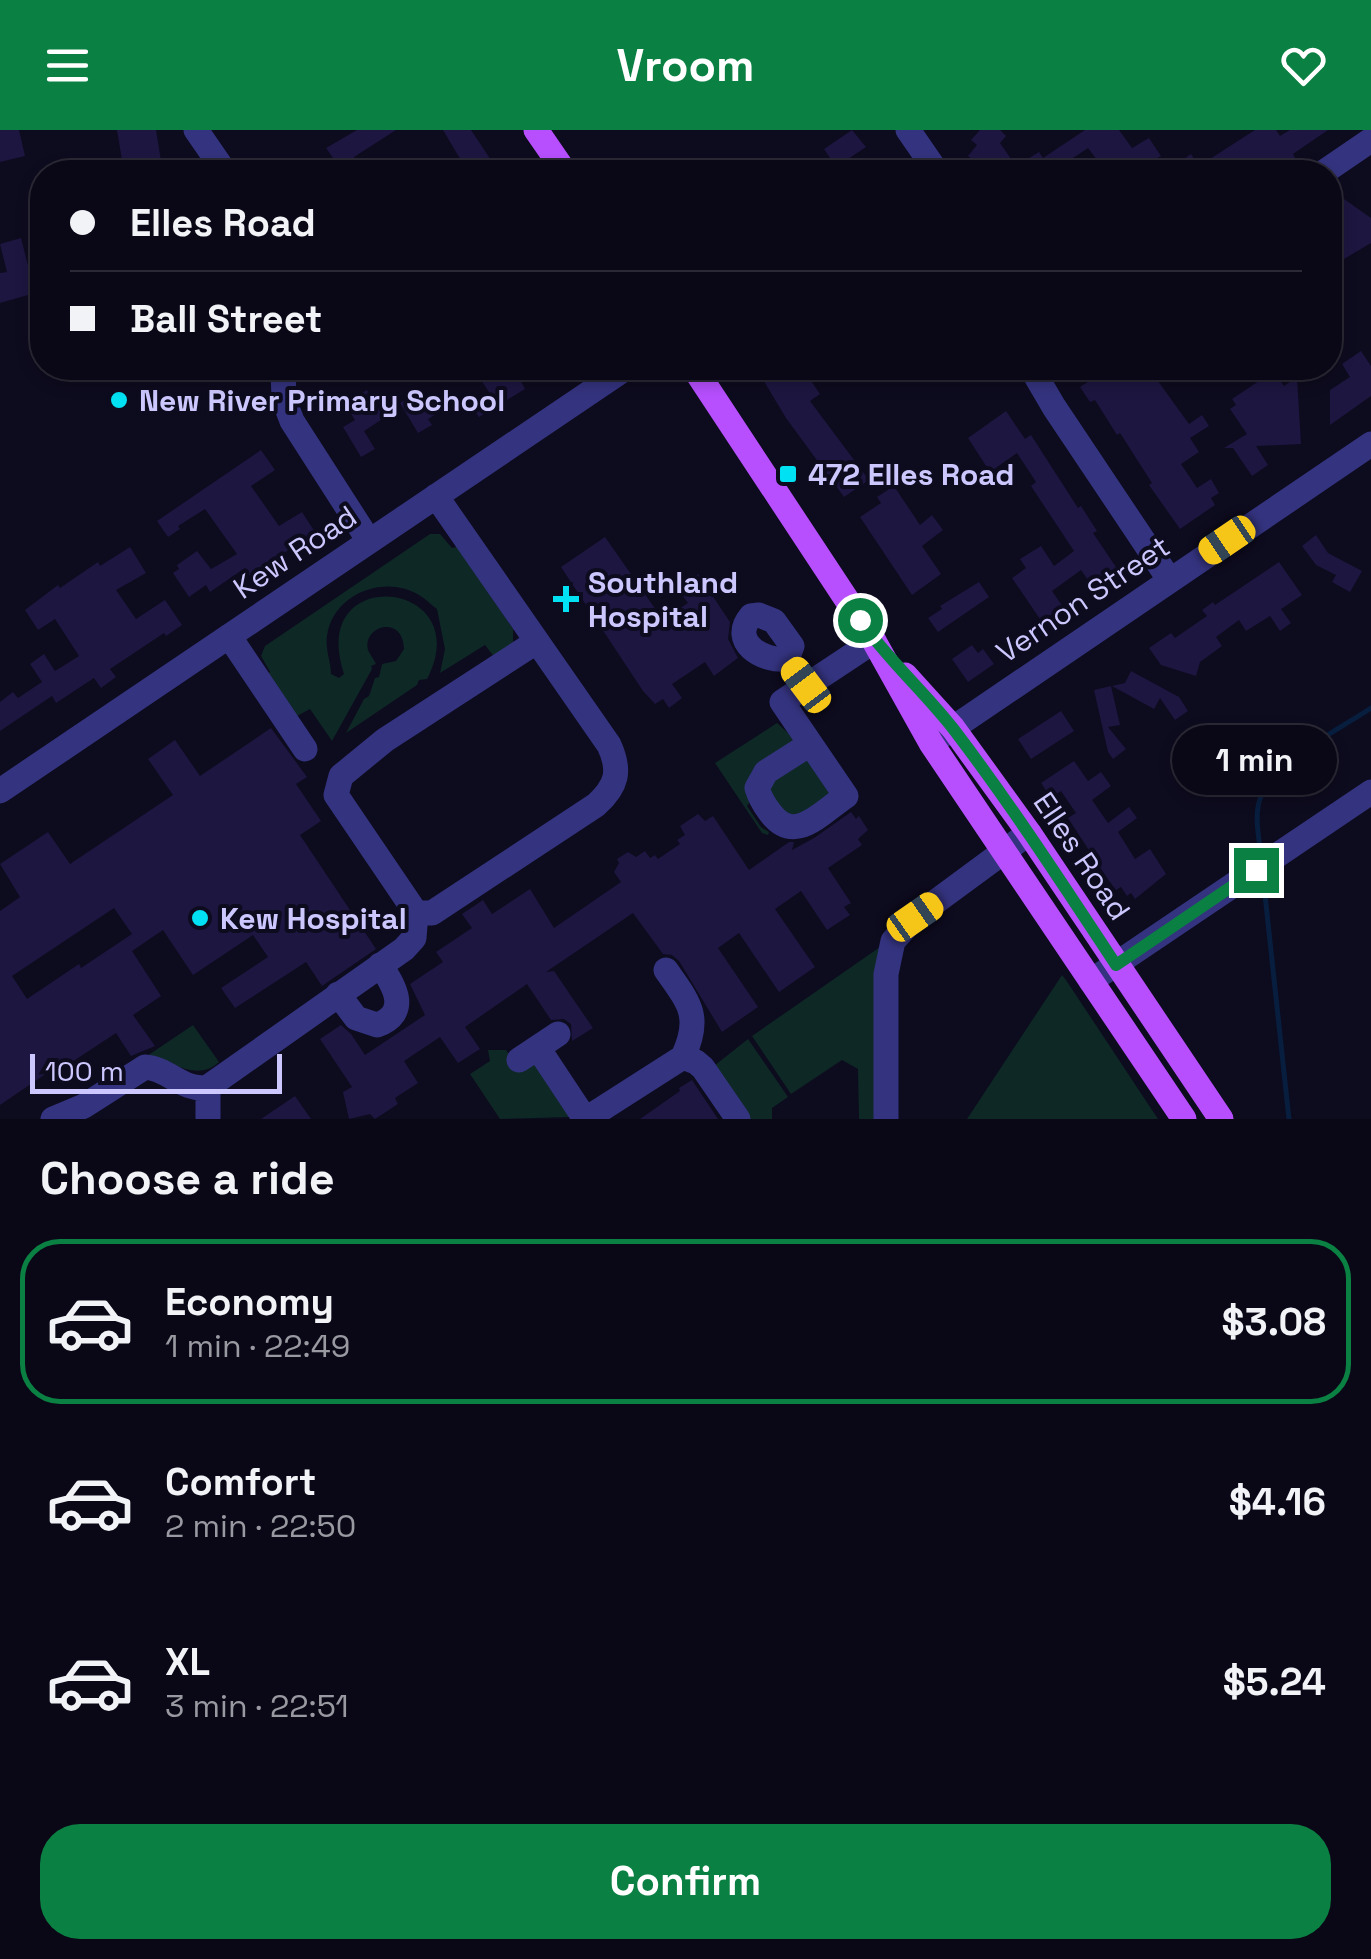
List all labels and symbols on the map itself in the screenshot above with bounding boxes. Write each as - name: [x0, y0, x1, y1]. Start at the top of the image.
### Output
- place label: New River Primary School: [139, 381, 505, 420]
- marker: New River Primary School: [108, 389, 130, 411]
- place label: 472 Elles Road: [808, 455, 1015, 494]
- marker: 472 Elles Road: [777, 463, 799, 485]
- street label: Kew Road: [226, 497, 364, 607]
- car: [1194, 511, 1260, 569]
- street label: Vernon Street: [989, 527, 1177, 671]
- place label: Southland Hospital: [588, 563, 738, 636]
- marker: Southland Hospital: [553, 586, 579, 612]
- route start: [838, 598, 883, 643]
- car: [776, 652, 836, 718]
- callout: 1 min: [1174, 725, 1338, 795]
- street label: Elles Road: [1025, 784, 1139, 928]
- route end: [1234, 848, 1279, 893]
- car: [882, 888, 948, 946]
- place label: Kew Hospital: [220, 899, 407, 938]
- marker: Kew Hospital: [189, 907, 211, 929]
- scale bar: [30, 1049, 282, 1094]

